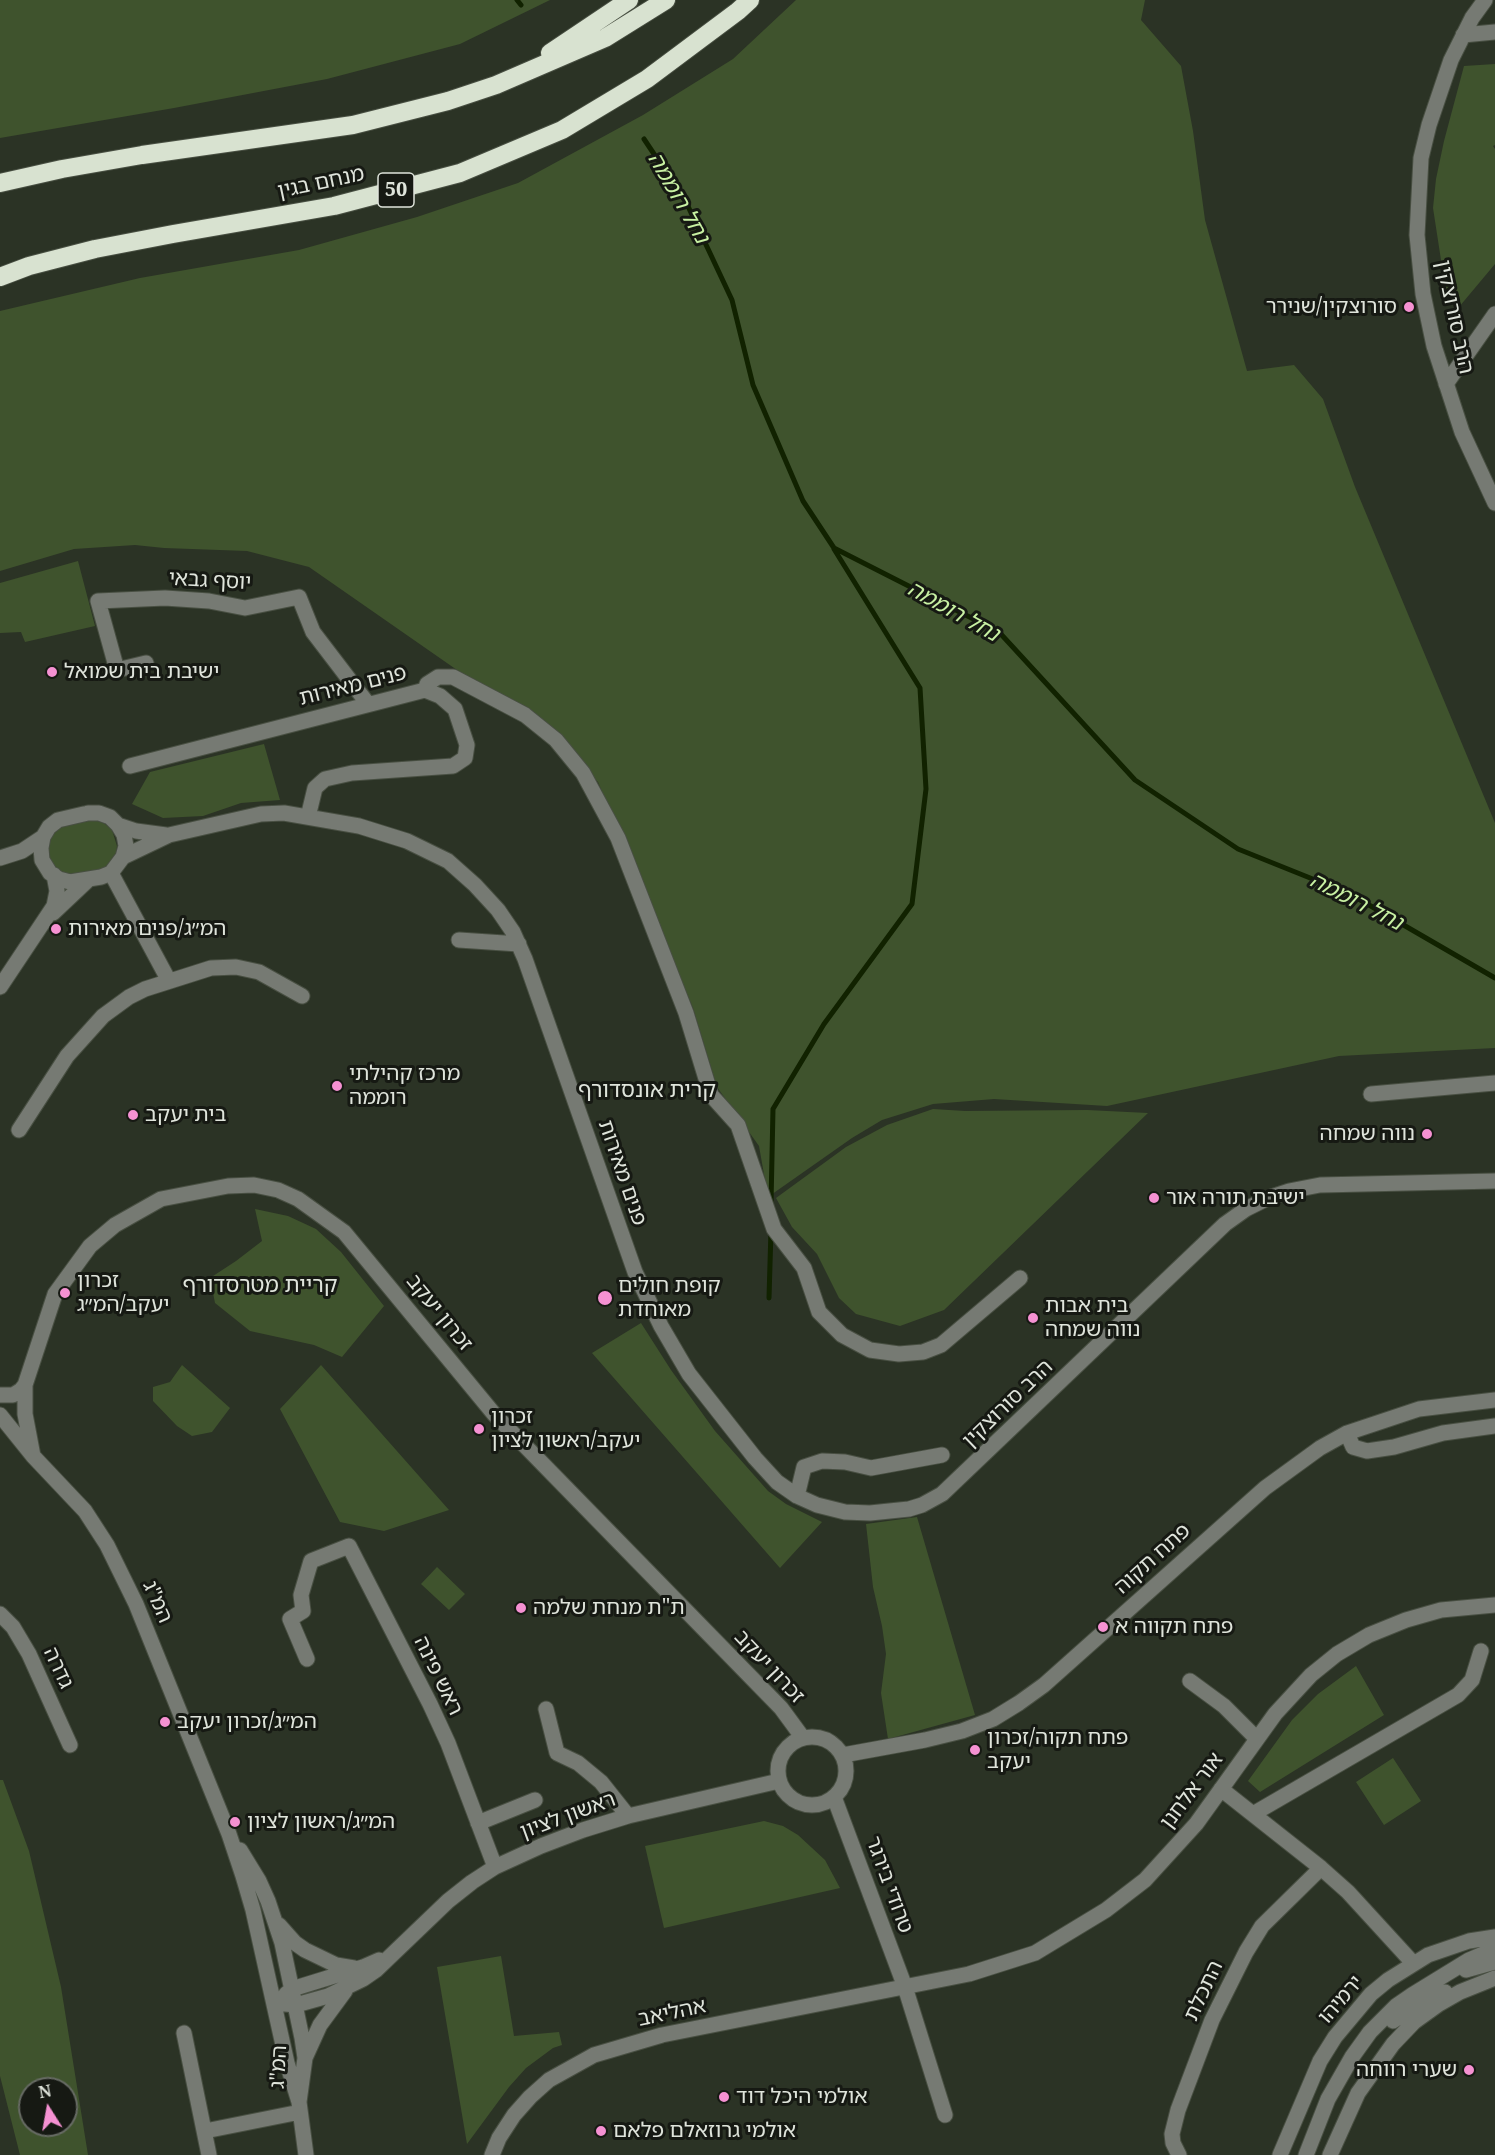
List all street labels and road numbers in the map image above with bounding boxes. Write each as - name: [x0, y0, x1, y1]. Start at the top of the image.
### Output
- street label: מנחם בגין: [275, 162, 367, 204]
- road number: 50: [378, 173, 414, 207]
- street label: הרב סורוצקין: [1430, 258, 1478, 376]
- street label: יוסף גבאי: [168, 566, 252, 596]
- street label: פנים מאירות: [297, 660, 409, 712]
- street label: פנים מאירות: [592, 1117, 652, 1229]
- street label: זכרון יעקב: [400, 1270, 478, 1356]
- street label: הרב סורוצקין: [958, 1355, 1058, 1453]
- street label: פתח תקוה: [1110, 1518, 1196, 1600]
- street label: המ"ג: [137, 1577, 177, 1627]
- street label: זכרון יעקב: [729, 1625, 809, 1709]
- street label: ראש פינה: [408, 1632, 468, 1720]
- street label: גדרה: [38, 1643, 78, 1693]
- street label: אור אלחנן: [1155, 1748, 1229, 1834]
- street label: ראשון לציון: [517, 1787, 619, 1845]
- street label: טרודי בירגר: [860, 1833, 918, 1937]
- street label: התכלת: [1179, 1957, 1229, 2025]
- street label: ירמיהו: [1313, 1971, 1369, 2029]
- street label: אהליאב: [636, 1994, 708, 2032]
- street label: המ"ג: [265, 2045, 293, 2089]

